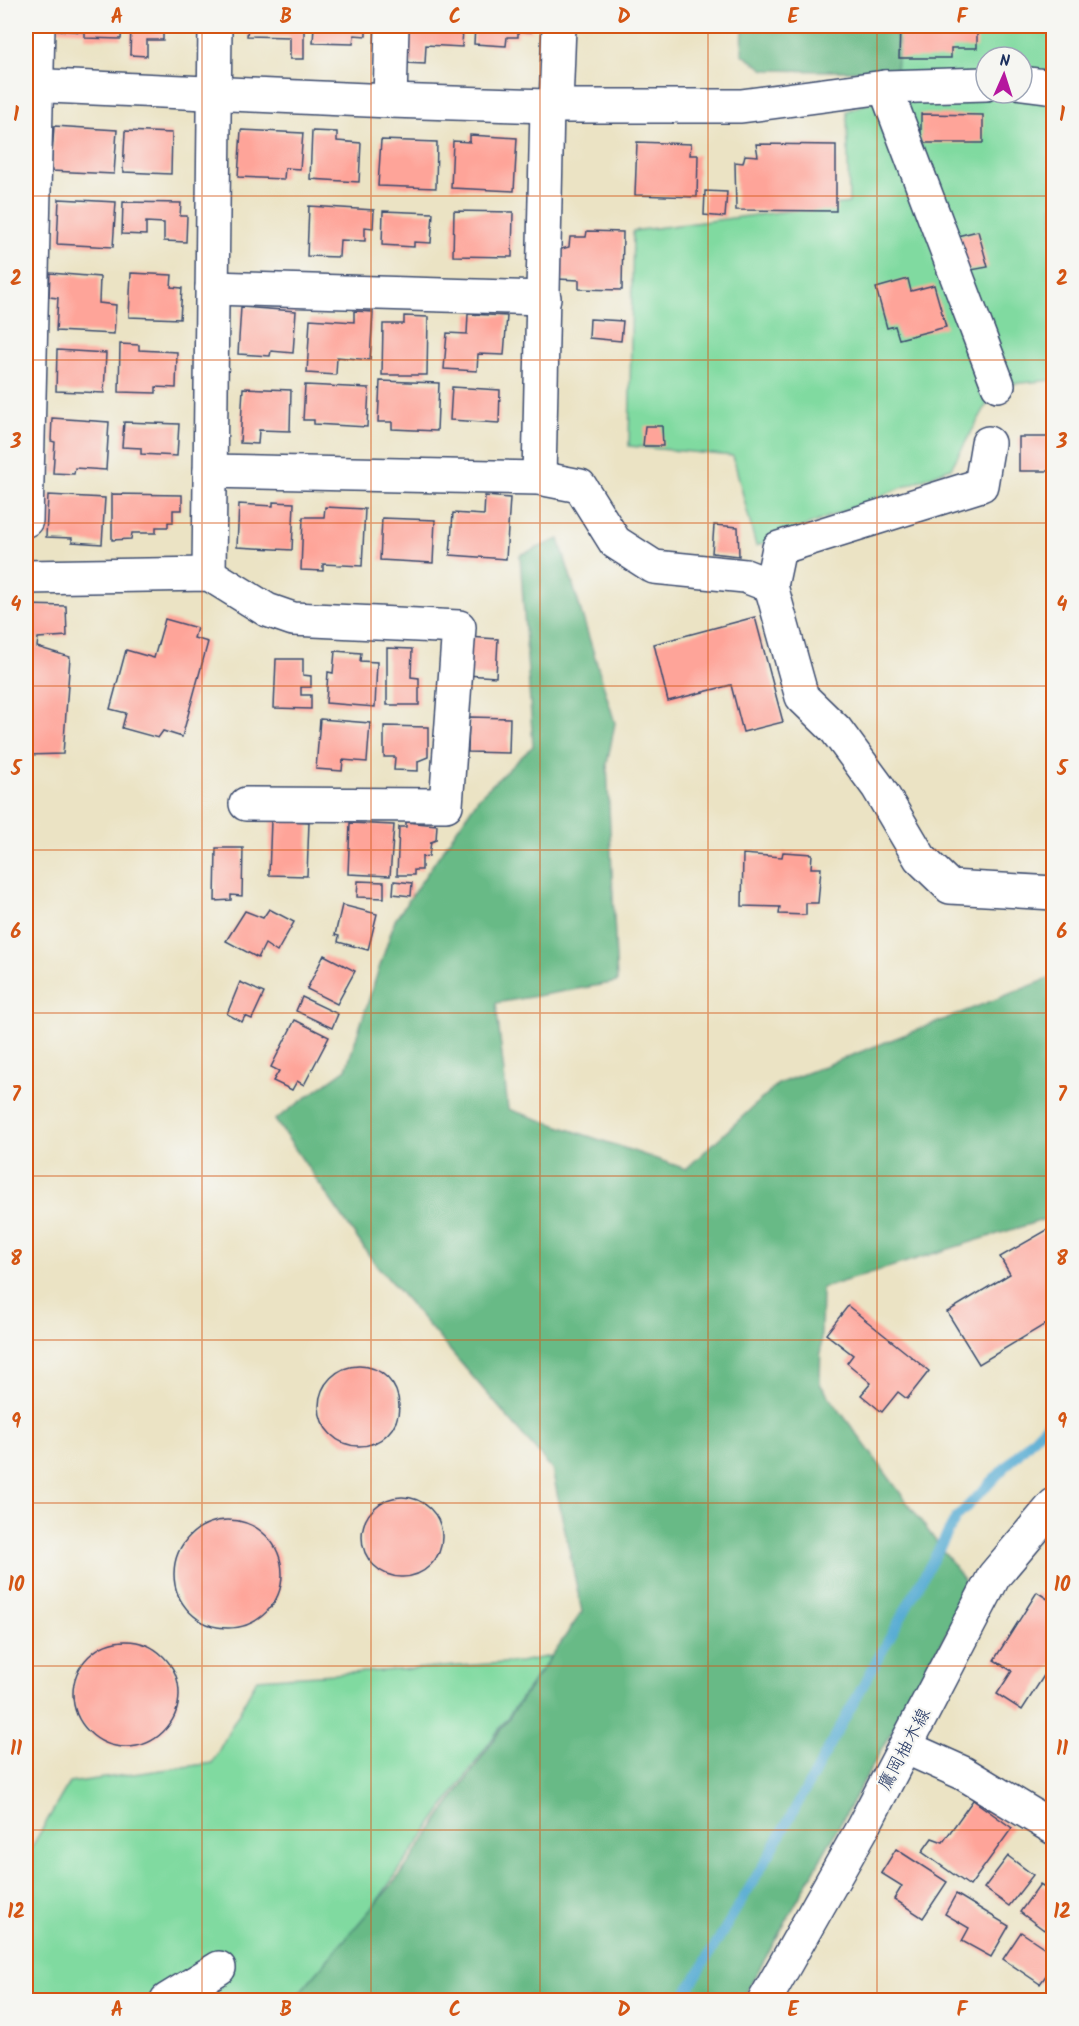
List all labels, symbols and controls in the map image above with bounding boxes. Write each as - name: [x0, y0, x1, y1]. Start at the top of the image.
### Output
- text: A: [111, 2, 123, 34]
- text: B: [280, 2, 292, 34]
- text: C: [449, 2, 461, 34]
- text: D: [617, 2, 631, 34]
- text: E: [787, 2, 799, 34]
- text: F: [957, 2, 969, 34]
- north arrow: [974, 45, 1034, 105]
- text: N: [999, 49, 1010, 74]
- text: 1: [13, 100, 19, 132]
- text: 1: [1059, 100, 1065, 132]
- text: 2: [10, 264, 22, 296]
- text: 2: [1056, 264, 1068, 296]
- text: 3: [10, 427, 22, 459]
- text: 3: [1056, 427, 1068, 459]
- text: 4: [11, 590, 22, 622]
- text: 4: [1057, 590, 1068, 622]
- text: 5: [10, 754, 23, 786]
- text: 5: [1056, 754, 1069, 786]
- text: 6: [11, 917, 22, 949]
- text: 6: [1057, 917, 1068, 949]
- text: 7: [11, 1080, 21, 1112]
- text: 7: [1057, 1080, 1067, 1112]
- text: 8: [10, 1244, 22, 1276]
- text: 8: [1056, 1244, 1068, 1276]
- text: 9: [11, 1407, 21, 1439]
- text: 9: [1057, 1407, 1067, 1439]
- text: 10: [8, 1570, 25, 1602]
- text: 10: [1054, 1570, 1071, 1602]
- street label: 鷹岡柚木線: [871, 1703, 939, 1796]
- text: 11: [10, 1734, 22, 1766]
- text: 11: [1056, 1734, 1068, 1766]
- text: 12: [7, 1897, 25, 1929]
- text: 12: [1053, 1897, 1071, 1929]
- text: A: [111, 1995, 123, 2026]
- text: B: [280, 1995, 292, 2026]
- text: C: [449, 1995, 461, 2026]
- text: D: [617, 1995, 631, 2026]
- text: E: [787, 1995, 799, 2026]
- text: F: [957, 1995, 969, 2026]

